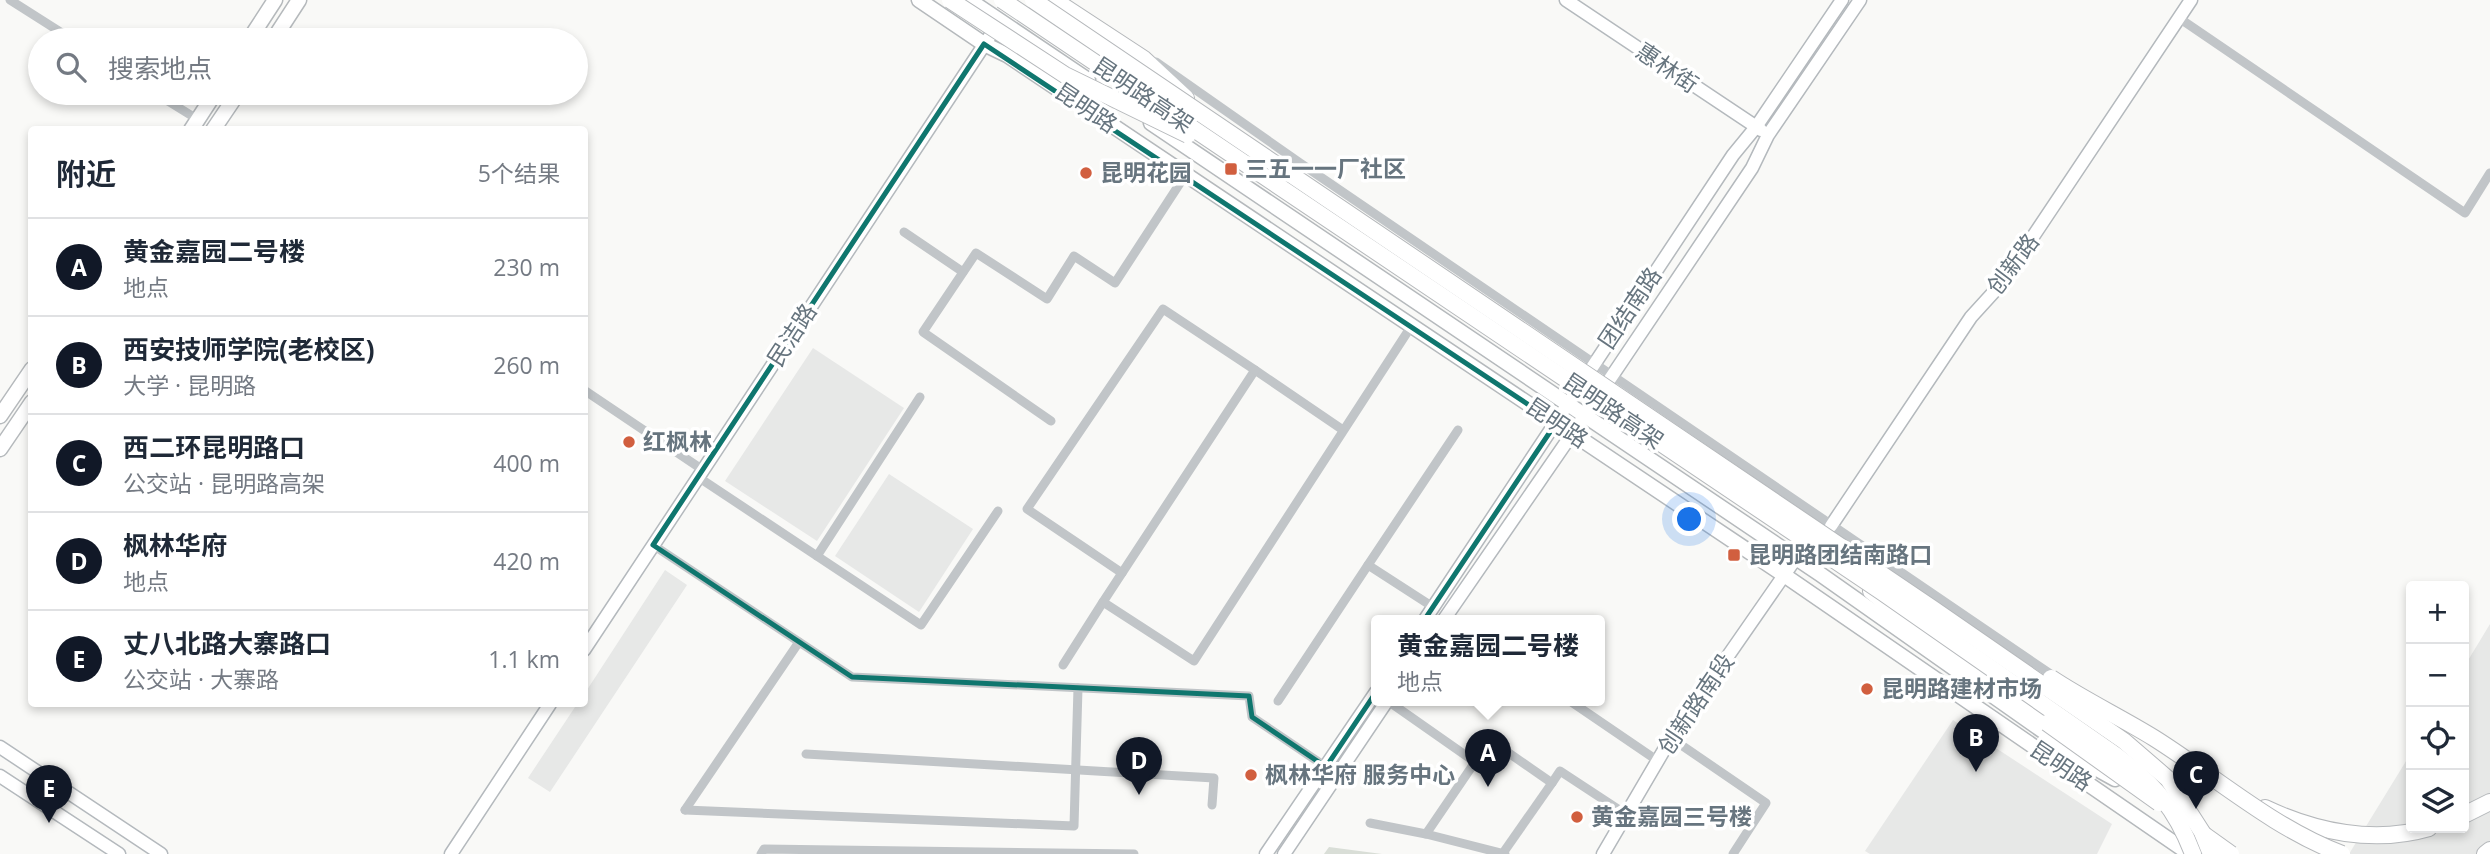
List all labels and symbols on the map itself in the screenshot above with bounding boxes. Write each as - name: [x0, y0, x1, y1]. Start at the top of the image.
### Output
- street label: 惠林街: [1630, 35, 1705, 100]
- street label: 昆明路高架: [1088, 51, 1198, 139]
- street label: 昆明路: [1050, 77, 1122, 139]
- place label: 三五一一厂社区: [1245, 152, 1406, 184]
- place label: 昆明花园: [1100, 156, 1192, 188]
- marker: 三五一一厂社区: [1223, 161, 1239, 177]
- marker: 昆明花园: [1078, 165, 1094, 181]
- street label: 创新路: [1979, 226, 2046, 301]
- street label: 团结南路: [1590, 260, 1668, 355]
- street label: 民洁路: [759, 297, 823, 372]
- street label: 昆明路高架: [1558, 367, 1668, 455]
- street label: 昆明路: [1521, 392, 1593, 454]
- place label: 红枫林: [643, 425, 712, 457]
- marker: 红枫林: [621, 434, 637, 450]
- your location: [1672, 502, 1706, 536]
- place label: 昆明路团结南路口: [1748, 538, 1932, 570]
- marker: 昆明路团结南路口: [1726, 547, 1742, 563]
- street label: 创新路南段: [1650, 647, 1741, 760]
- place label: 昆明路建材市场: [1881, 672, 2042, 704]
- marker: 昆明路建材市场: [1859, 681, 1875, 697]
- pin: B: [1953, 714, 1999, 772]
- pin: A: [1465, 729, 1511, 787]
- street label: 昆明路: [2024, 733, 2099, 798]
- pin: D: [1116, 737, 1162, 795]
- pin: C: [2173, 751, 2219, 809]
- place label: 枫林华府 服务中心: [1265, 758, 1455, 790]
- pin: E: [26, 765, 72, 823]
- marker: 枫林华府 服务中心: [1243, 767, 1259, 783]
- place label: 黄金嘉园三号楼: [1591, 800, 1752, 832]
- marker: 黄金嘉园三号楼: [1569, 809, 1585, 825]

